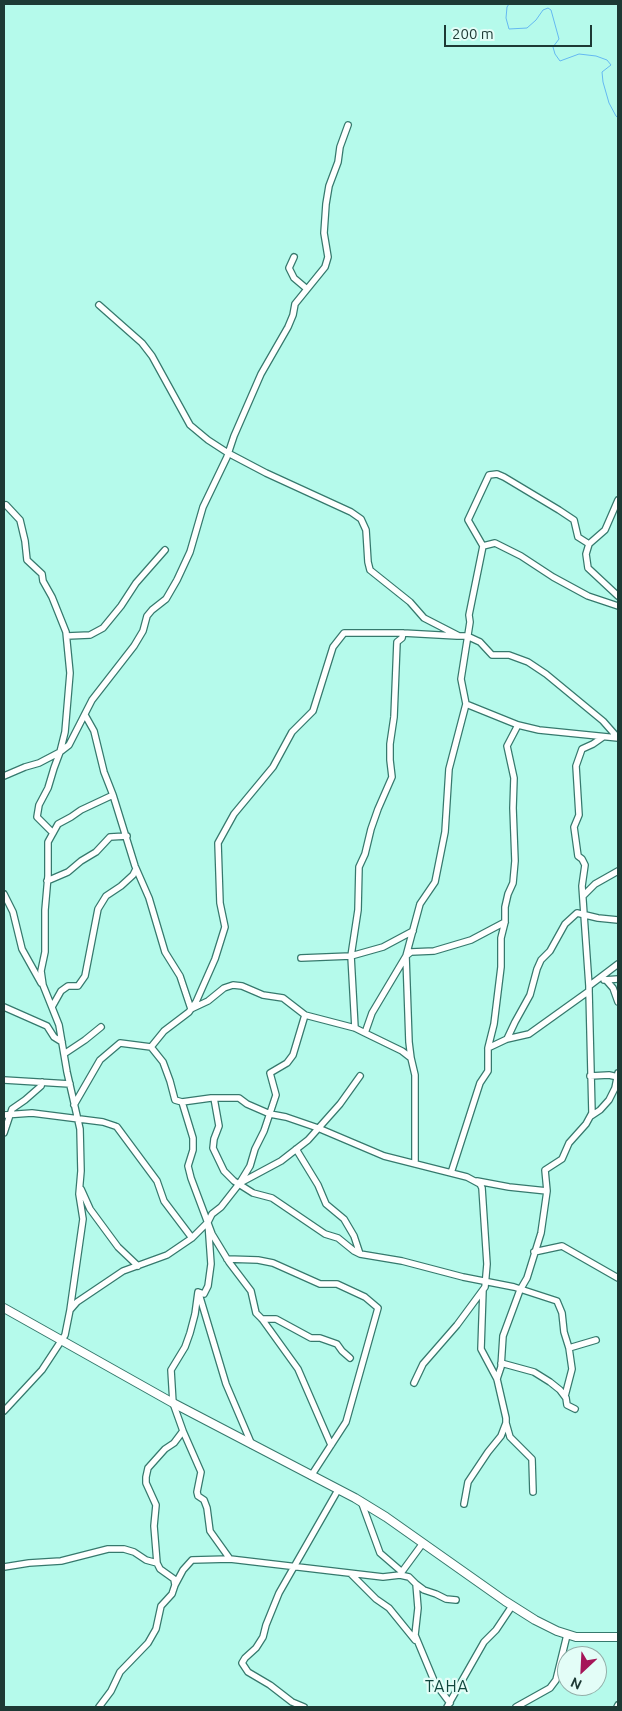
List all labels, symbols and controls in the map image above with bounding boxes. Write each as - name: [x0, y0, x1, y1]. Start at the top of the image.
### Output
- scale bar: [447, 15, 594, 47]
- text: 200 m: [452, 25, 494, 42]
- north arrow: [557, 1646, 607, 1696]
- text: N: [568, 1674, 584, 1693]
- district label: TAHA: [425, 1677, 469, 1697]

